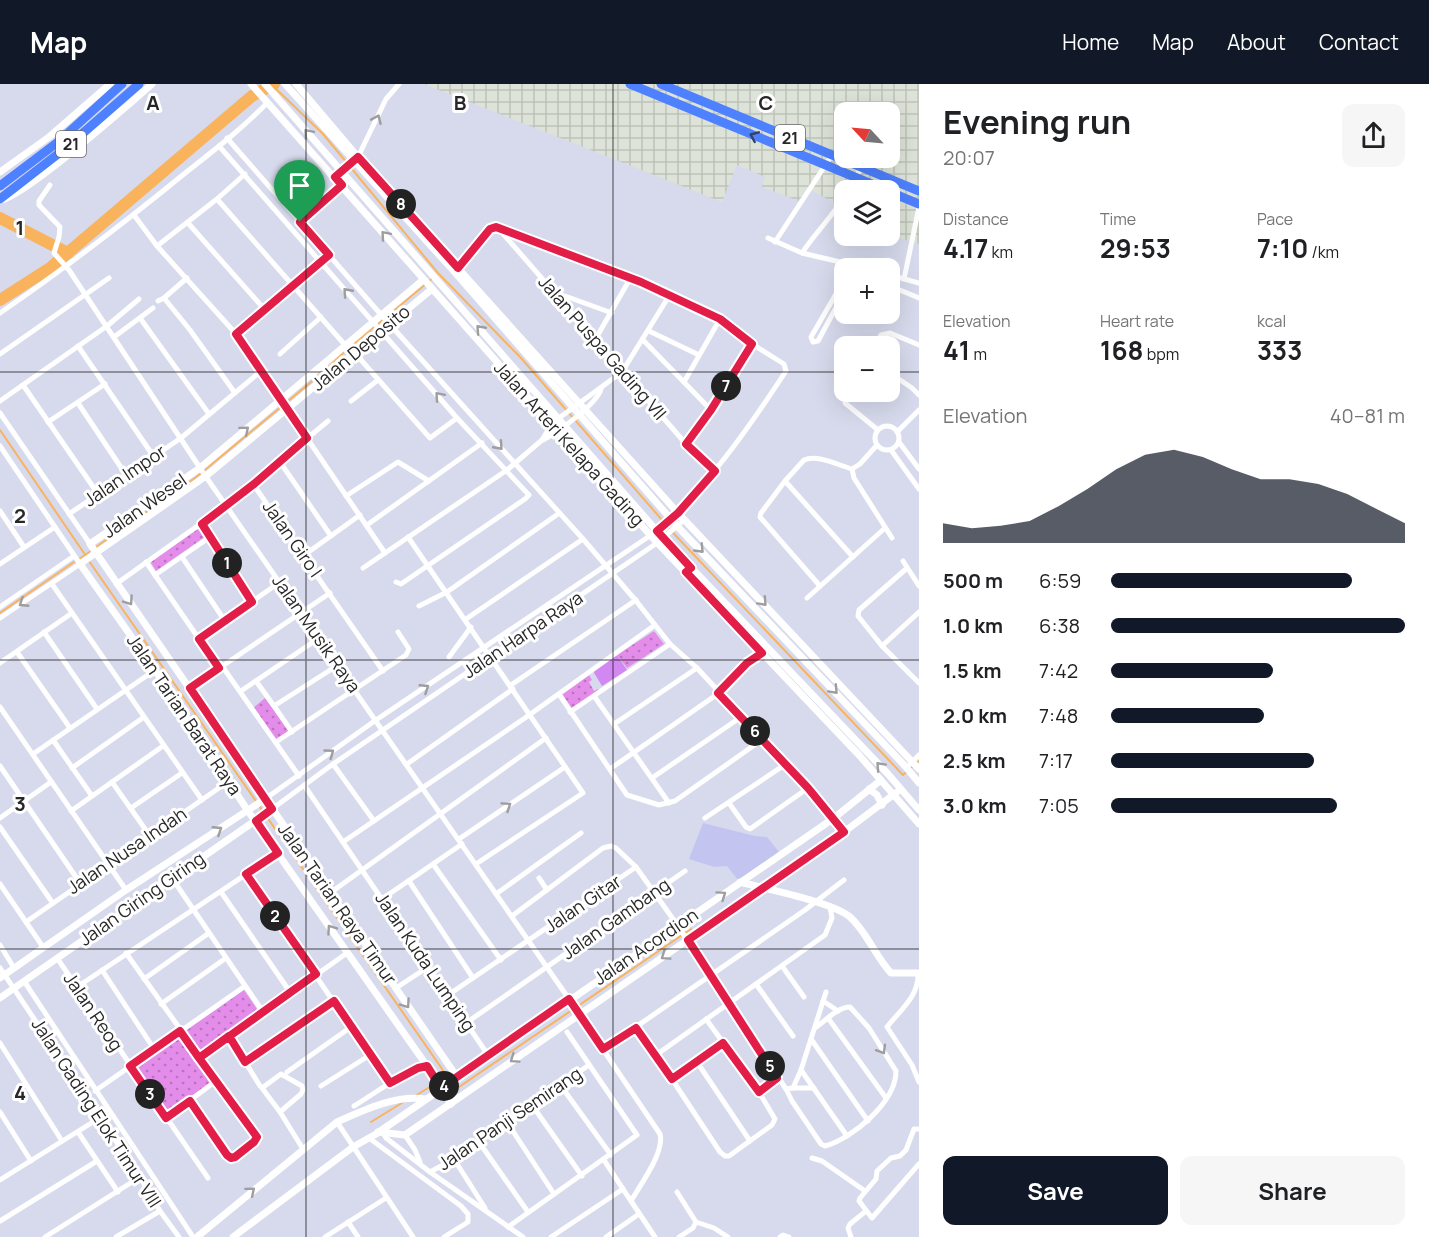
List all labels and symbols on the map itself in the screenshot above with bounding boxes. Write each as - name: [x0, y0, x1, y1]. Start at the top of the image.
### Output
- text: A: [146, 89, 160, 116]
- text: B: [454, 89, 467, 116]
- text: C: [759, 89, 773, 116]
- north arrow: [834, 102, 900, 168]
- one-way arrow: [370, 115, 382, 126]
- road number: 21: [775, 125, 805, 151]
- one-way arrow: [304, 129, 315, 140]
- road number: 21: [56, 131, 86, 157]
- one-way arrow: [750, 131, 761, 143]
- pin: [274, 160, 325, 222]
- pin: 8: [386, 189, 416, 219]
- text: 1: [16, 214, 24, 241]
- one-way arrow: [381, 231, 392, 242]
- street label: Jalan Puspa Gading VII: [533, 270, 672, 425]
- one-way arrow: [343, 288, 354, 298]
- street label: Jalan Deposito: [306, 299, 415, 395]
- one-way arrow: [476, 325, 487, 336]
- street label: Jalan Arteri Kelapa Gading: [489, 356, 650, 531]
- pin: 7: [711, 371, 741, 401]
- one-way arrow: [435, 392, 446, 403]
- one-way arrow: [238, 427, 249, 438]
- street label: Jalan Impor: [79, 439, 171, 511]
- one-way arrow: [492, 439, 503, 450]
- street label: Jalan Wesel: [98, 467, 191, 543]
- street label: Jalan Giro I: [258, 495, 328, 582]
- text: 2: [14, 502, 26, 529]
- one-way arrow: [692, 542, 703, 553]
- pin: 1: [212, 548, 242, 578]
- street label: Jalan Musik Raya: [267, 570, 366, 697]
- street label: Jalan Harpa Raya: [458, 585, 587, 683]
- one-way arrow: [122, 594, 133, 605]
- one-way arrow: [19, 595, 29, 607]
- one-way arrow: [756, 595, 767, 606]
- street label: Jalan Tarian Barat Raya: [122, 629, 248, 800]
- one-way arrow: [418, 684, 429, 695]
- one-way arrow: [827, 684, 838, 694]
- pin: 6: [740, 716, 770, 746]
- one-way arrow: [323, 750, 334, 761]
- one-way arrow: [876, 762, 887, 773]
- text: 3: [14, 790, 26, 817]
- street label: Jalan Nusa Indah: [62, 801, 191, 899]
- one-way arrow: [500, 802, 511, 813]
- street label: Jalan Tarian Raya Timur: [273, 818, 403, 989]
- one-way arrow: [212, 826, 222, 838]
- street label: Jalan Giring Giring: [74, 846, 209, 951]
- street label: Jalan Gitar: [539, 868, 626, 938]
- street label: Jalan Gambang: [557, 872, 674, 964]
- street label: Jalan Kuda Lumping: [370, 887, 481, 1036]
- one-way arrow: [715, 891, 726, 902]
- pin: 2: [260, 901, 290, 931]
- street label: Jalan Acordion: [589, 902, 702, 990]
- one-way arrow: [327, 925, 338, 936]
- one-way arrow: [661, 949, 672, 960]
- street label: Jalan Reog: [59, 967, 129, 1055]
- one-way arrow: [399, 997, 410, 1008]
- street label: Jalan Gading Elok Timur VIII: [26, 1013, 167, 1212]
- one-way arrow: [875, 1044, 887, 1054]
- pin: 5: [755, 1051, 785, 1081]
- one-way arrow: [510, 1052, 521, 1063]
- street label: Jalan Panji Semirang: [433, 1061, 586, 1175]
- pin: 4: [429, 1071, 459, 1101]
- text: 4: [14, 1079, 26, 1106]
- pin: 3: [135, 1079, 165, 1109]
- one-way arrow: [244, 1187, 255, 1198]

